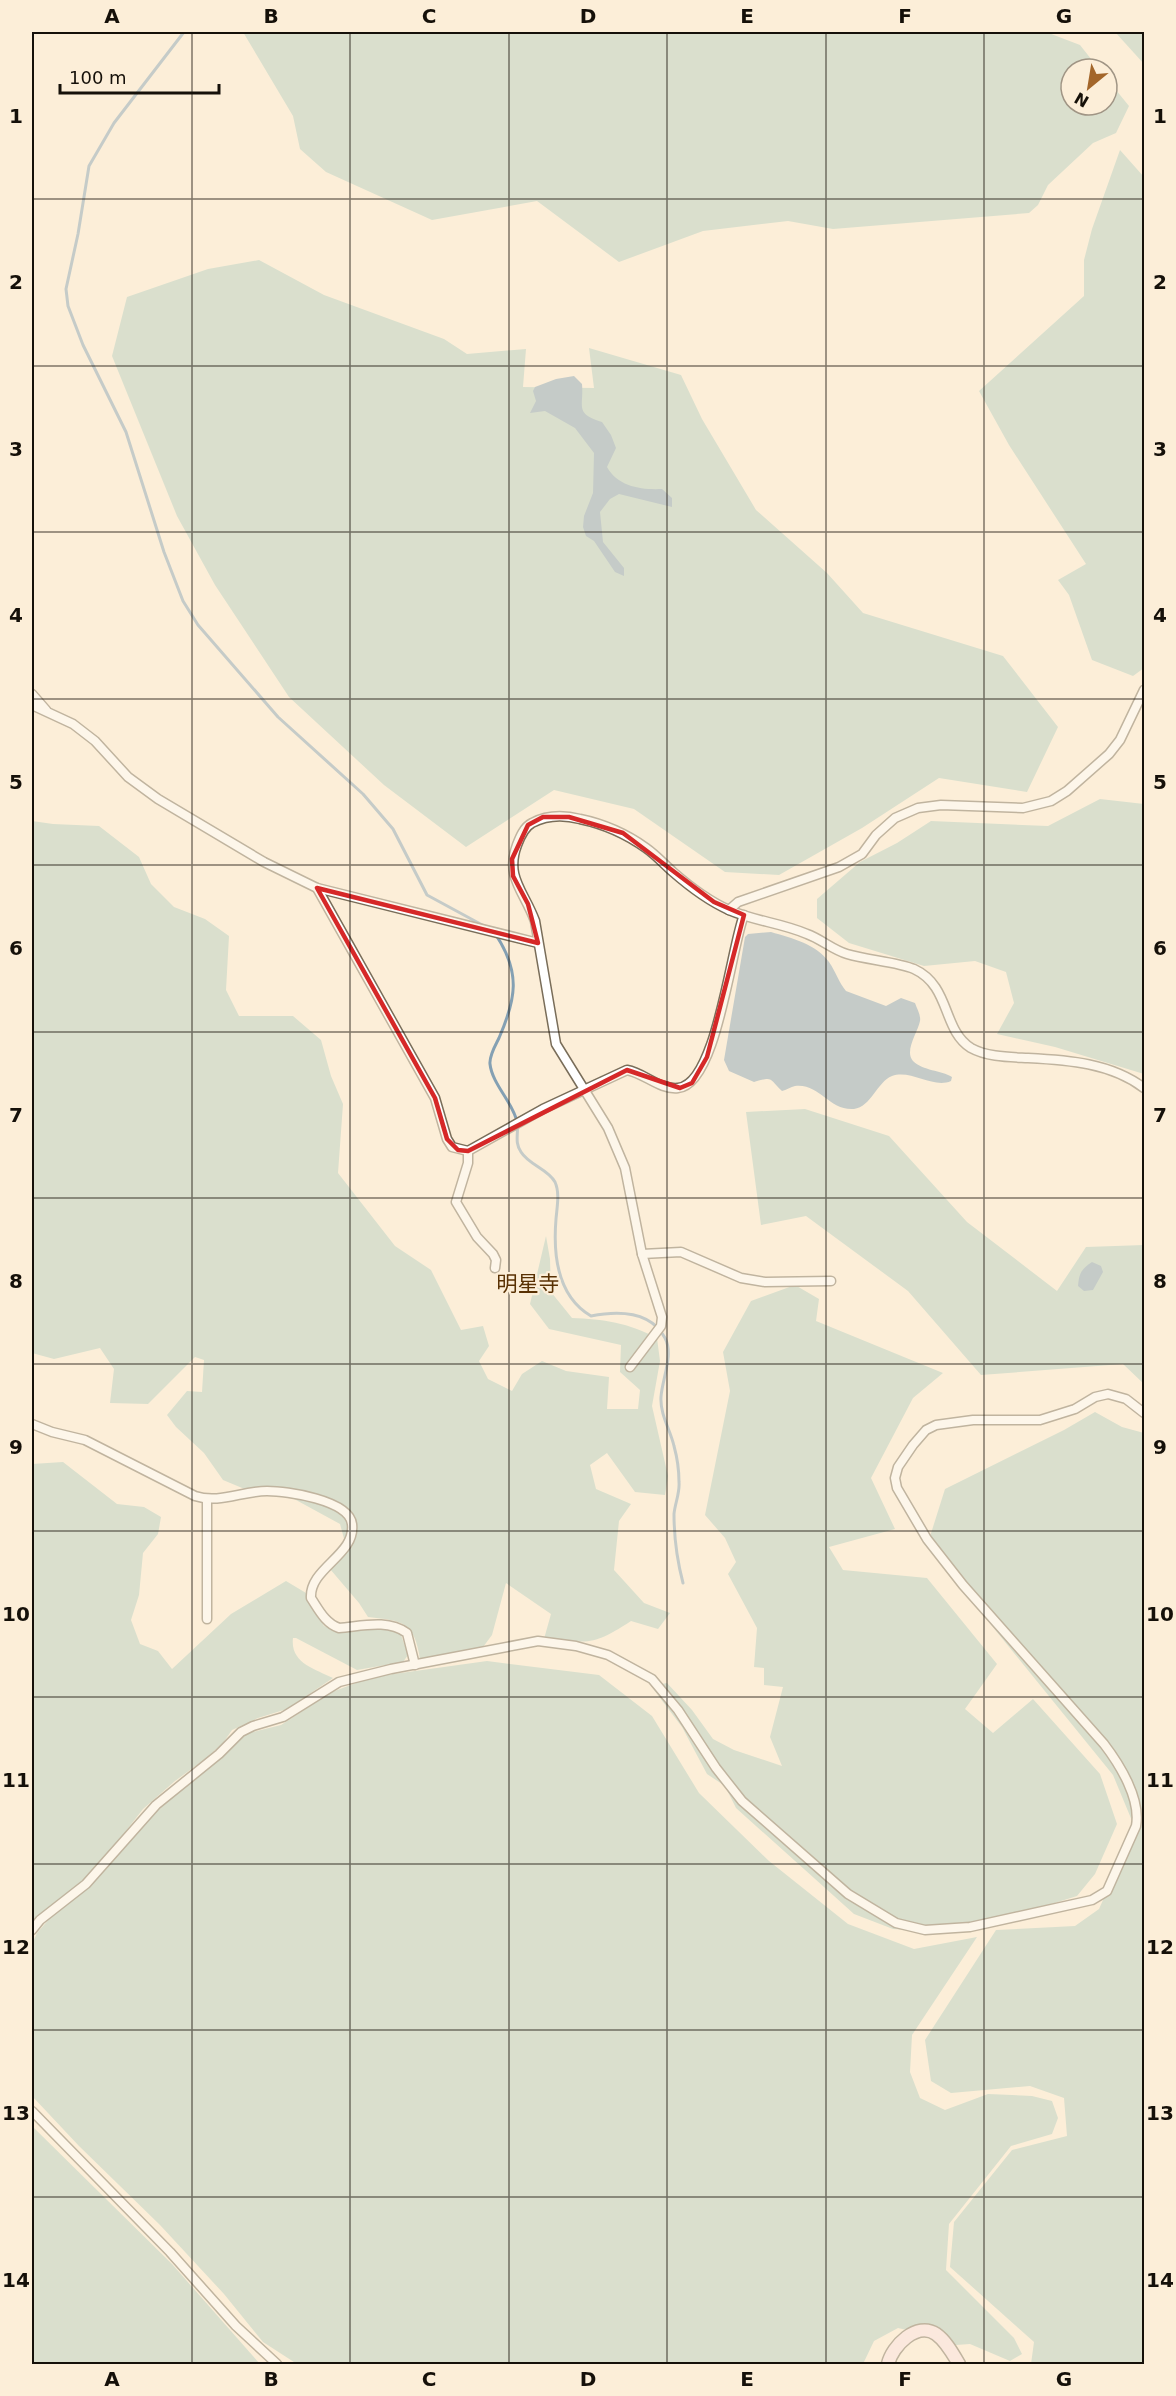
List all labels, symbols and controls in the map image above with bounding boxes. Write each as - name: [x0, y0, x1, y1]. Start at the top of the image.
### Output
- text: A: [104, 4, 120, 28]
- text: B: [263, 4, 279, 28]
- text: C: [422, 4, 436, 28]
- text: D: [580, 4, 596, 28]
- text: E: [740, 4, 754, 28]
- text: F: [898, 4, 912, 28]
- text: G: [1056, 4, 1072, 28]
- scale bar: [60, 57, 219, 95]
- north arrow: [1059, 57, 1119, 117]
- text: 100 m: [69, 67, 127, 88]
- text: N: [1071, 88, 1092, 111]
- text: 1: [9, 104, 23, 128]
- text: 1: [1153, 104, 1167, 128]
- text: 2: [9, 270, 23, 294]
- text: 2: [1153, 270, 1167, 294]
- text: 3: [9, 437, 23, 461]
- text: 3: [1153, 437, 1167, 461]
- text: 4: [9, 603, 23, 627]
- text: 4: [1153, 603, 1167, 627]
- text: 5: [9, 770, 23, 794]
- text: 5: [1153, 770, 1167, 794]
- text: 6: [9, 936, 23, 960]
- text: 6: [1153, 936, 1167, 960]
- text: 7: [9, 1103, 23, 1127]
- text: 7: [1153, 1103, 1167, 1127]
- text: 8: [9, 1269, 23, 1293]
- text: 8: [1153, 1269, 1167, 1293]
- district label: 明星寺: [497, 1272, 560, 1296]
- text: 9: [9, 1435, 23, 1459]
- text: 9: [1153, 1435, 1167, 1459]
- text: 10: [2, 1602, 30, 1626]
- text: 10: [1146, 1602, 1174, 1626]
- text: 11: [2, 1768, 30, 1792]
- text: 11: [1146, 1768, 1174, 1792]
- text: 12: [2, 1935, 30, 1959]
- text: 12: [1146, 1935, 1174, 1959]
- text: 13: [2, 2101, 30, 2125]
- text: 13: [1146, 2101, 1174, 2125]
- text: 14: [2, 2268, 30, 2292]
- text: 14: [1146, 2268, 1174, 2292]
- text: A: [104, 2367, 120, 2391]
- text: B: [263, 2367, 279, 2391]
- text: C: [422, 2367, 436, 2391]
- text: D: [580, 2367, 596, 2391]
- text: E: [740, 2367, 754, 2391]
- text: F: [898, 2367, 912, 2391]
- text: G: [1056, 2367, 1072, 2391]

